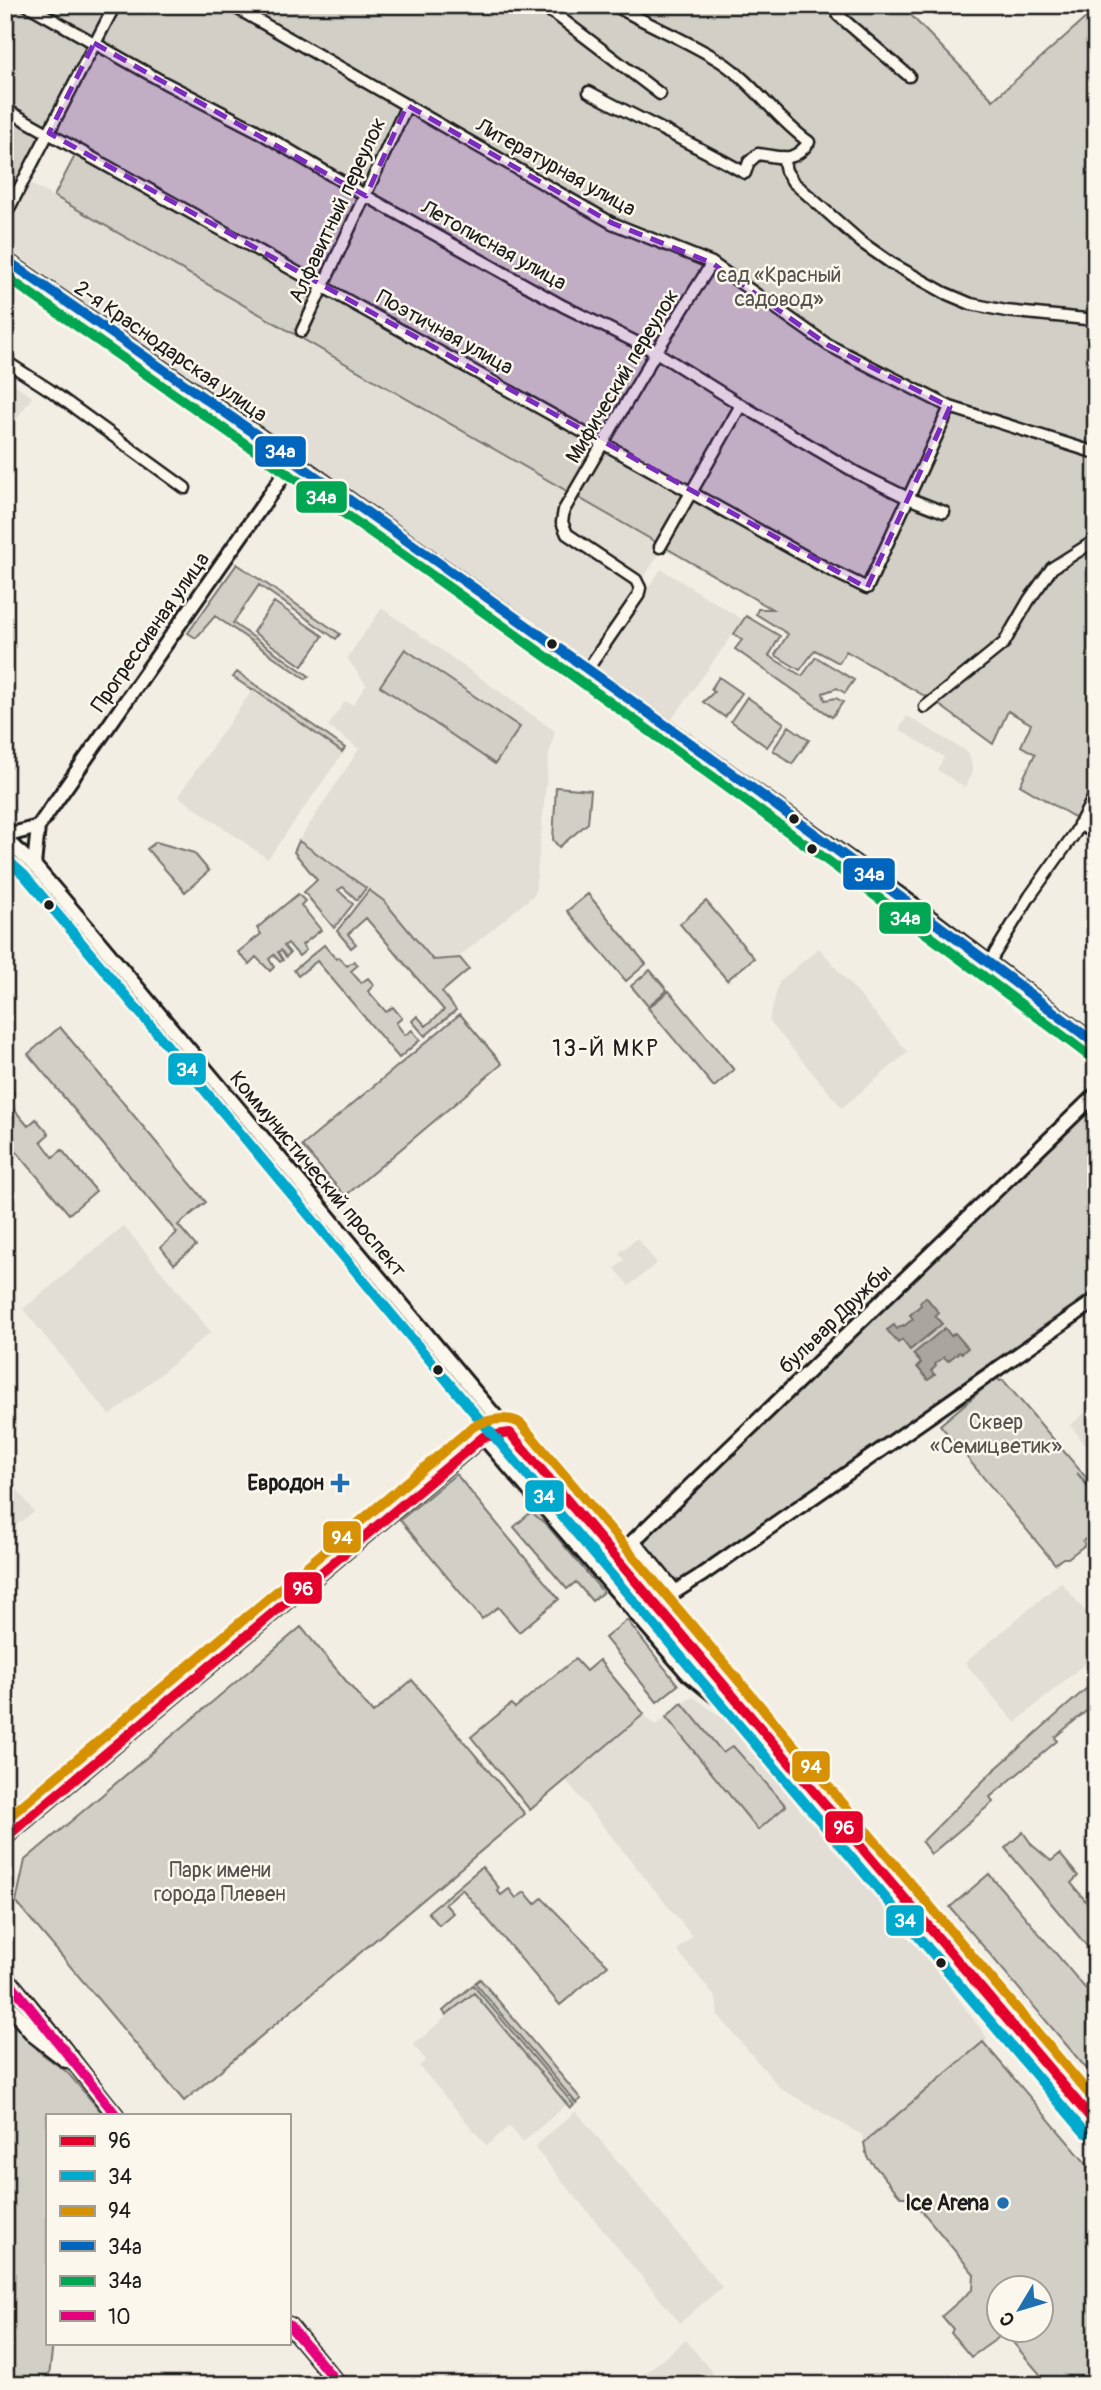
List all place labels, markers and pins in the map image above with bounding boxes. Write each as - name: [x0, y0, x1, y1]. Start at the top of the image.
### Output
- unlabelled marker: [545, 637, 559, 651]
- unlabelled marker: [787, 812, 801, 826]
- unlabelled marker: [805, 842, 819, 856]
- unlabelled marker: [42, 898, 56, 912]
- unlabelled marker: [431, 1363, 445, 1377]
- place label: Евродон: [247, 1470, 324, 1497]
- marker: Евродон: [330, 1473, 350, 1493]
- unlabelled marker: [934, 1956, 948, 1970]
- place label: Ice Arena: [905, 2190, 989, 2217]
- marker: Ice Arena: [995, 2195, 1011, 2211]

